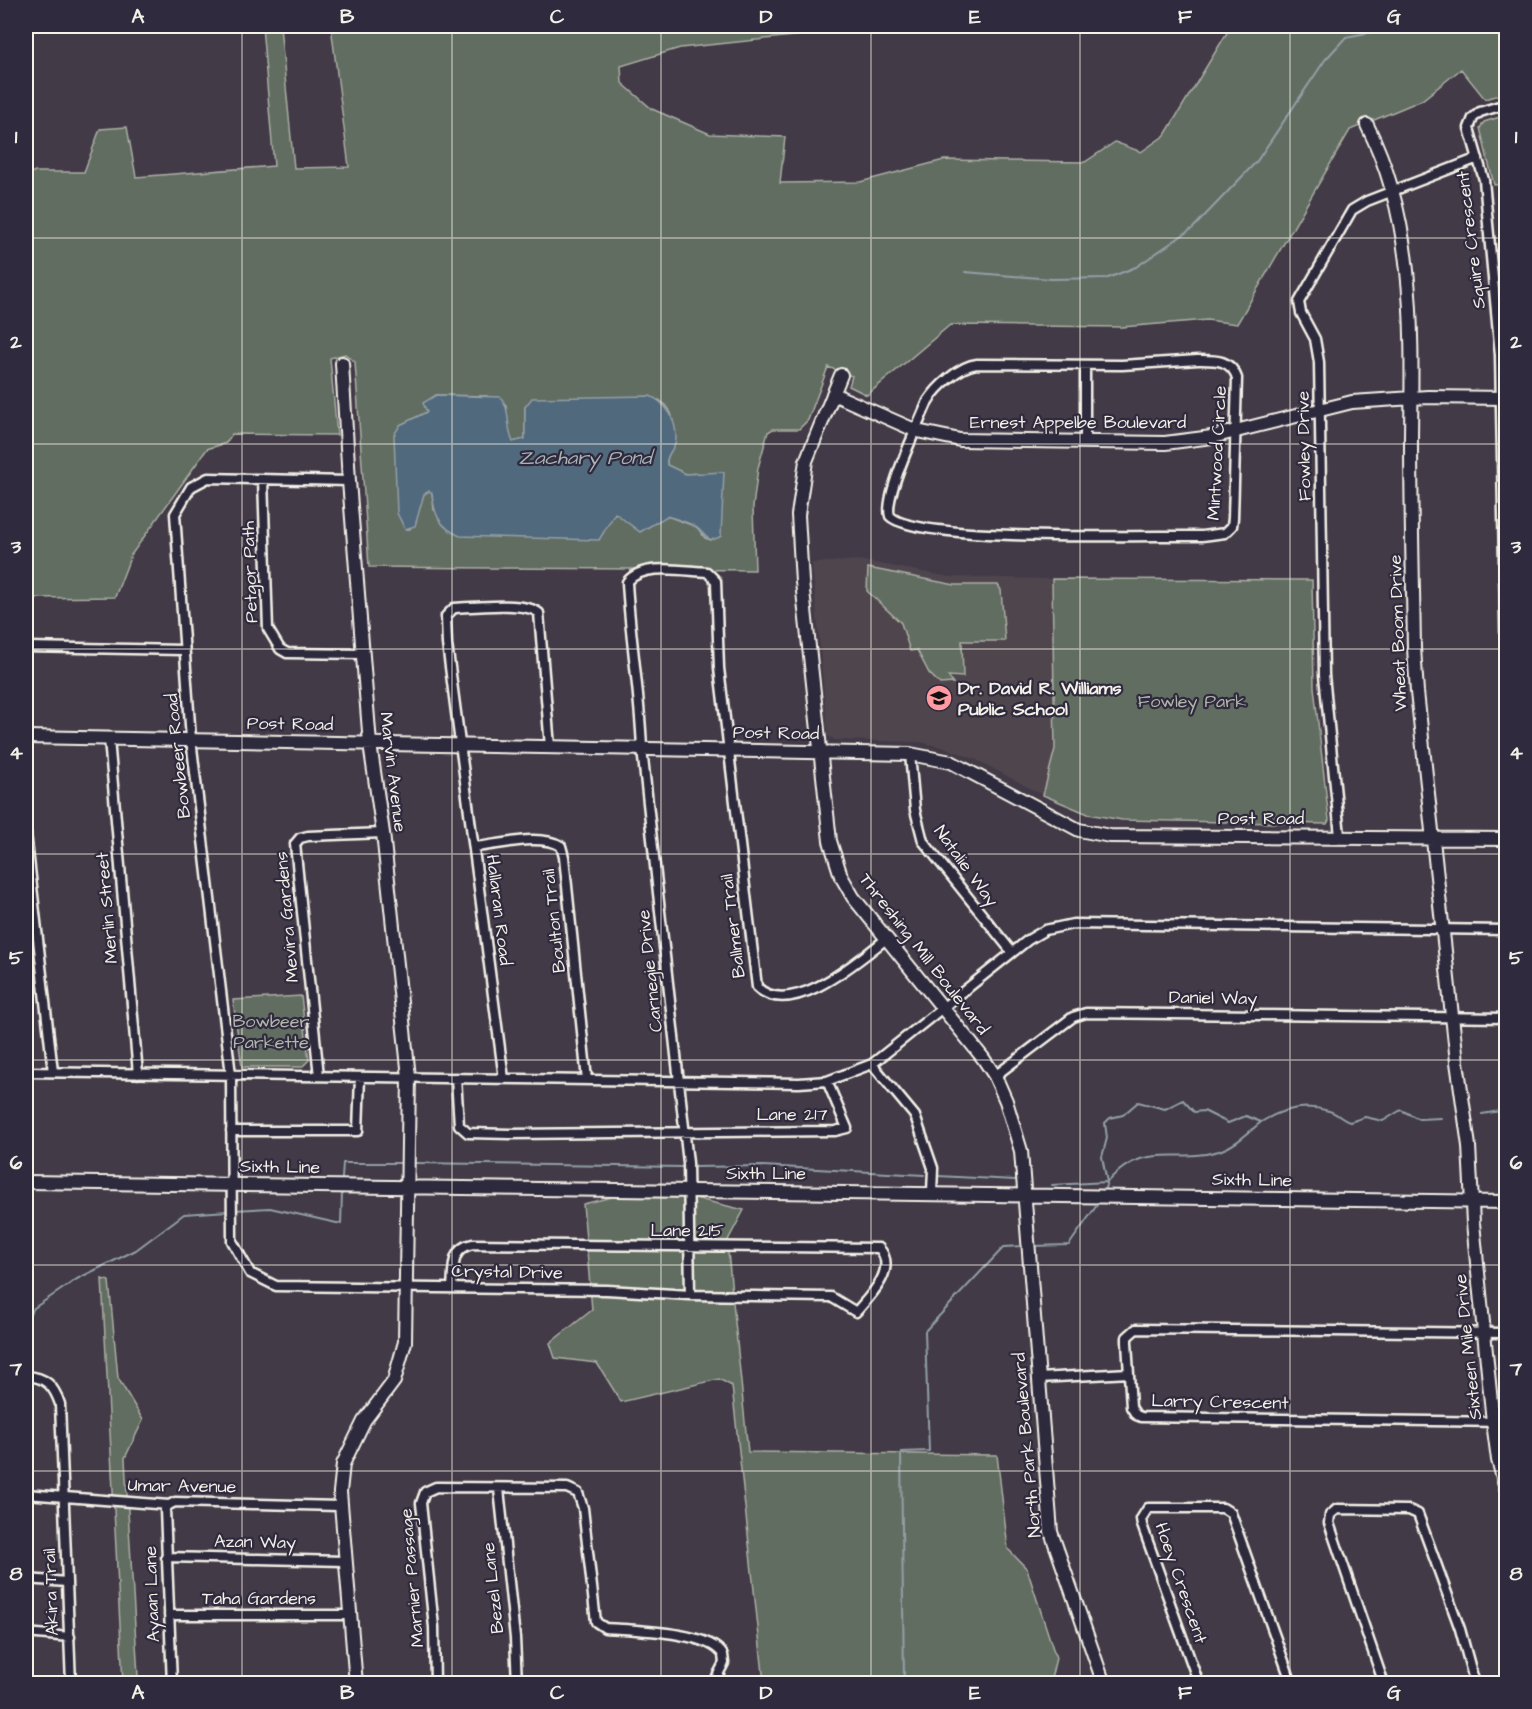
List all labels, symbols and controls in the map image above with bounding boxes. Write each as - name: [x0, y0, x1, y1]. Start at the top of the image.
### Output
- text: A: [132, 3, 145, 31]
- text: B: [340, 3, 355, 31]
- text: C: [550, 3, 565, 31]
- text: D: [760, 3, 773, 31]
- text: E: [969, 3, 981, 31]
- text: F: [1178, 3, 1193, 31]
- text: G: [1387, 3, 1401, 31]
- text: 1: [15, 123, 18, 151]
- text: 1: [1515, 123, 1518, 151]
- street label: Squire Crescent: [1450, 169, 1492, 310]
- text: 2: [9, 328, 22, 356]
- text: 2: [1509, 328, 1522, 356]
- street label: Mintwood Circle: [1201, 385, 1233, 521]
- street label: Fowley Drive: [1291, 390, 1318, 501]
- street label: Ernest Appelbe Boulevard: [970, 410, 1186, 435]
- water label: Zachary Pond: [519, 444, 655, 473]
- street label: Petgor Path: [236, 521, 265, 623]
- text: 3: [10, 533, 22, 561]
- text: 3: [1510, 533, 1522, 561]
- street label: Wheat Boom Drive: [1383, 554, 1413, 712]
- place label: Dr. David R. Williams Public School: [958, 676, 1121, 722]
- school or university icon: Dr. David R. Williams Public School: [924, 683, 954, 713]
- park label: Fowley Park: [1138, 689, 1246, 715]
- street label: Bowbeer Road: [159, 692, 197, 820]
- street label: Post Road: [247, 711, 333, 737]
- street label: Marvin Avenue: [373, 711, 413, 834]
- street label: Post Road: [733, 720, 819, 746]
- text: 4: [9, 739, 23, 767]
- text: 4: [1509, 739, 1523, 767]
- street label: Post Road: [1218, 806, 1304, 831]
- street label: Natalie Way: [927, 820, 1004, 913]
- street label: Merlin Street: [90, 850, 124, 965]
- street label: Mevira Gardens: [269, 850, 305, 984]
- street label: Hallaran Road: [480, 853, 518, 967]
- street label: Boulton Trail: [536, 868, 572, 974]
- street label: Threshing Mill Boulevard: [852, 868, 995, 1041]
- street label: Ballmer Trail: [714, 873, 752, 979]
- street label: Carnegie Drive: [631, 908, 670, 1033]
- text: 5: [9, 944, 24, 972]
- text: 5: [1509, 944, 1524, 972]
- street label: Daniel Way: [1169, 985, 1257, 1012]
- park label: Bowbeer Parkette: [233, 1009, 310, 1055]
- street label: Lane 217: [756, 1102, 828, 1127]
- text: 6: [10, 1149, 23, 1177]
- text: 6: [1510, 1149, 1523, 1177]
- street label: Sixth Line: [240, 1154, 321, 1180]
- street label: Sixth Line: [726, 1161, 806, 1186]
- street label: Sixth Line: [1212, 1167, 1293, 1193]
- street label: Lane 215: [651, 1218, 724, 1243]
- street label: Crystal Drive: [451, 1259, 563, 1286]
- street label: Sixteen Mile Drive: [1448, 1273, 1488, 1421]
- street label: North Park Boulevard: [1006, 1351, 1048, 1539]
- text: 7: [9, 1355, 23, 1383]
- text: 7: [1509, 1355, 1523, 1383]
- street label: Larry Crescent: [1151, 1388, 1290, 1417]
- street label: Umar Avenue: [127, 1473, 237, 1499]
- street label: Marnier Passage: [393, 1507, 432, 1649]
- street label: Hoey Crescent: [1148, 1519, 1214, 1648]
- street label: Azan Way: [214, 1529, 296, 1556]
- street label: Bezel Lane: [476, 1541, 510, 1635]
- street label: Ayaan Lane: [138, 1545, 167, 1643]
- street label: Akira Trail: [37, 1548, 65, 1636]
- text: 8: [10, 1560, 23, 1588]
- text: 8: [1510, 1560, 1523, 1588]
- street label: Taha Gardens: [202, 1586, 316, 1611]
- text: A: [132, 1679, 145, 1707]
- text: B: [340, 1679, 355, 1707]
- text: C: [550, 1679, 565, 1707]
- text: D: [760, 1679, 773, 1707]
- text: E: [969, 1679, 981, 1707]
- text: F: [1178, 1679, 1193, 1707]
- text: G: [1387, 1679, 1401, 1707]

